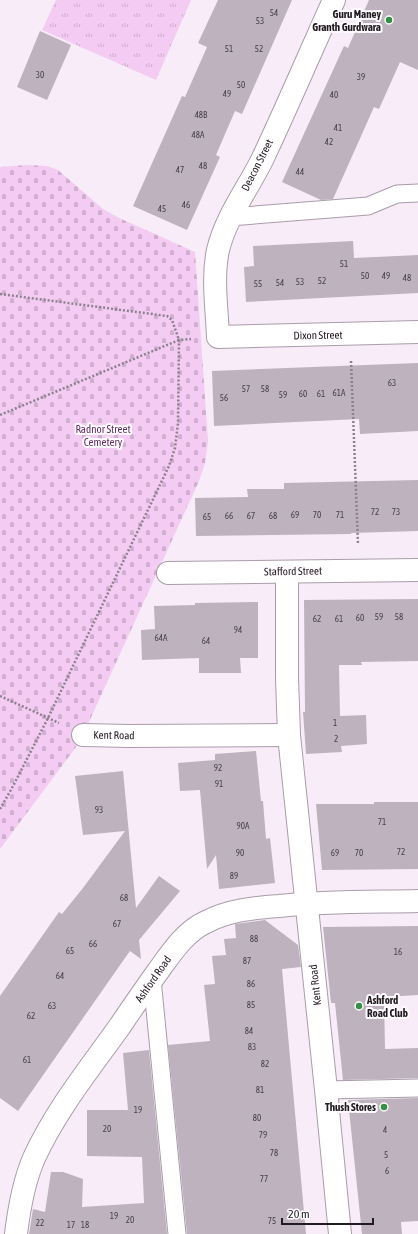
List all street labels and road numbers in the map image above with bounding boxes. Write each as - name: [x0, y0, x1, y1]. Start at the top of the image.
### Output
- street label: Deacon Street: [239, 137, 275, 193]
- street label: Dixon Street: [293, 329, 343, 341]
- street label: Stafford Street: [264, 564, 322, 578]
- street label: Kent Road: [93, 729, 135, 741]
- street label: Ashford Road: [133, 954, 173, 1004]
- street label: Kent Road: [307, 964, 323, 1006]

